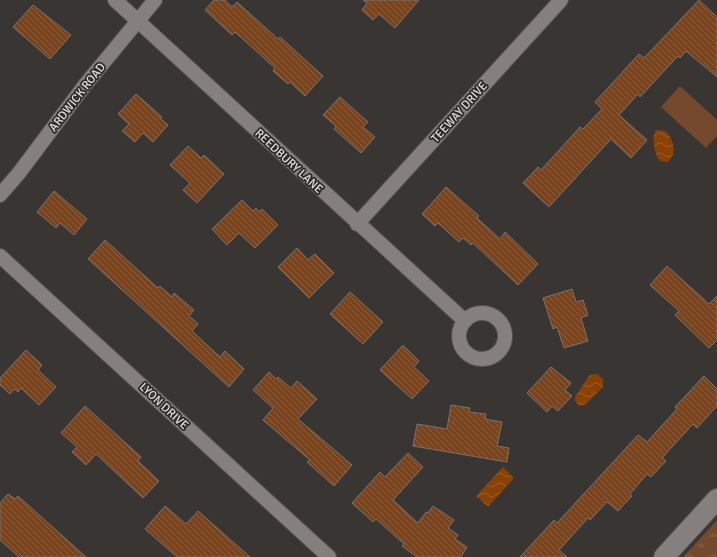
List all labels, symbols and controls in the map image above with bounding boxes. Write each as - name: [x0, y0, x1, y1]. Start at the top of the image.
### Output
- street label: ARDWICK ROAD: [46, 60, 109, 135]
- street label: TEEWAY DRIVE: [428, 79, 491, 146]
- street label: REEDBURY LANE: [251, 126, 326, 197]
- street label: LYON DRIVE: [136, 380, 192, 433]

